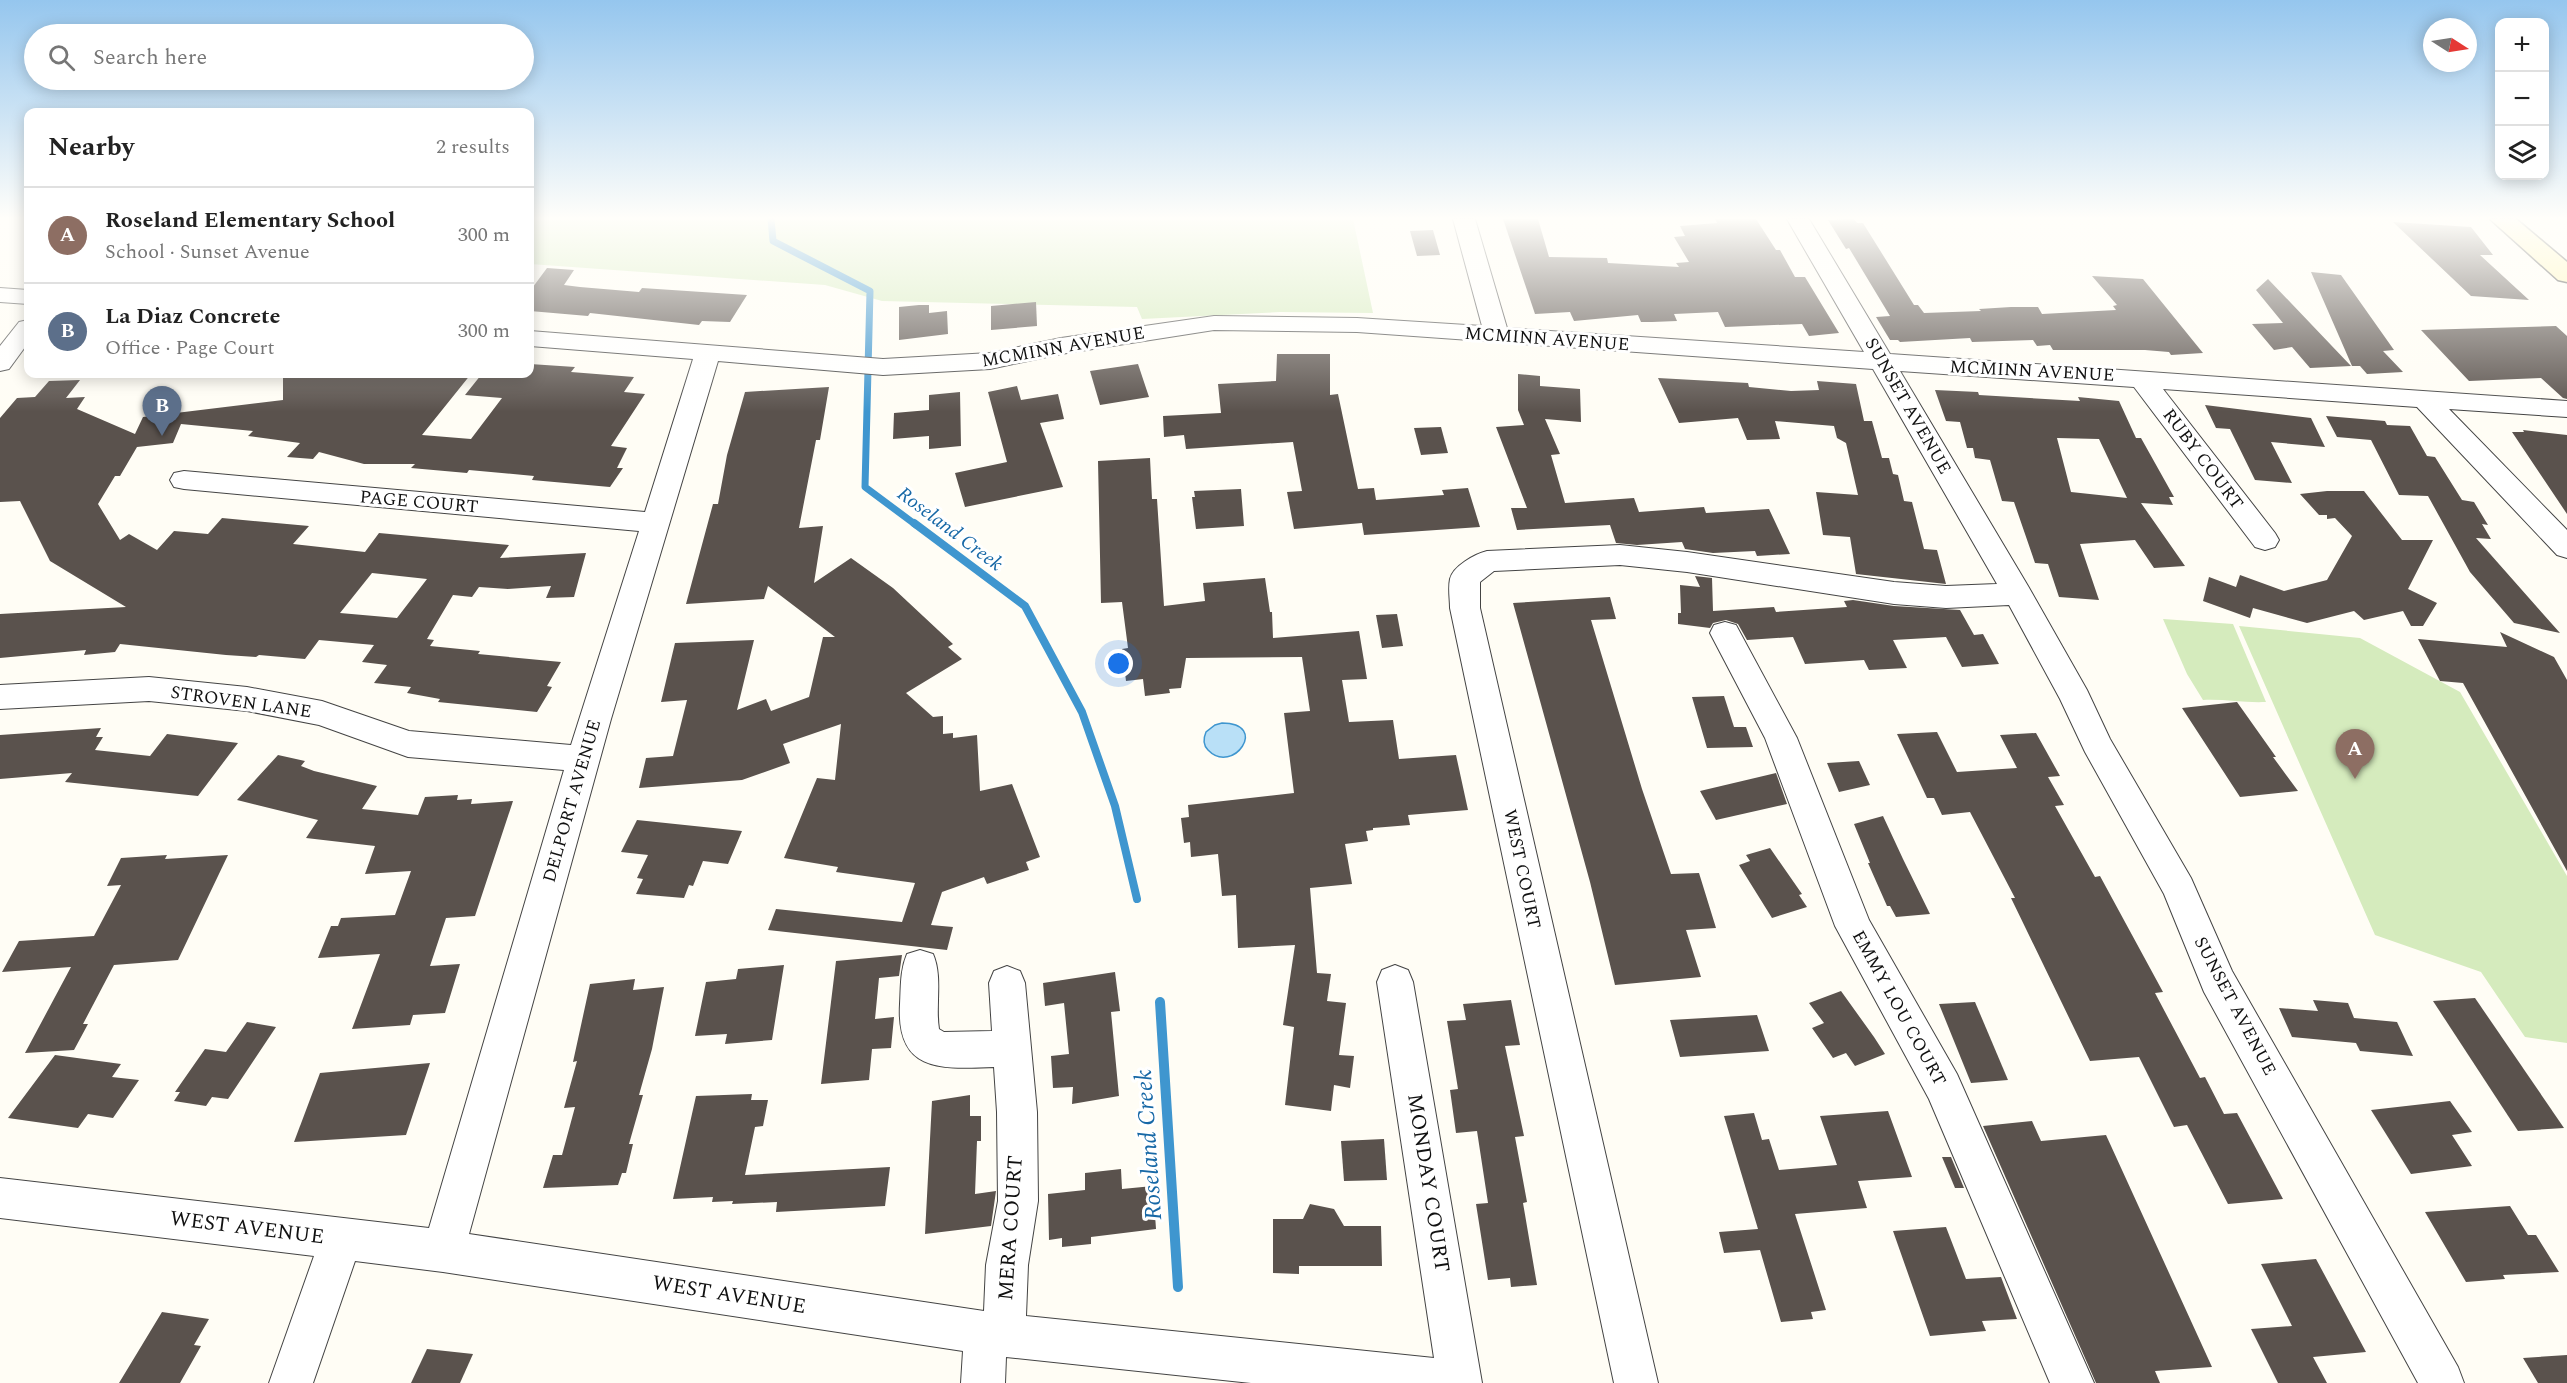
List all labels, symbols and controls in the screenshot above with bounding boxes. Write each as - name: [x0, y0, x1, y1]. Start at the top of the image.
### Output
- north arrow: [2423, 18, 2477, 72]
- map controls: [2495, 18, 2549, 180]
- button: +: [2495, 18, 2549, 72]
- search box: [24, 24, 534, 90]
- icon: search: [45, 41, 78, 74]
- text: Search here: [93, 41, 207, 74]
- button: −: [2495, 72, 2549, 126]
- button: layers: [2495, 126, 2549, 180]
- text: Nearby: [48, 127, 134, 167]
- text: 2 results: [436, 132, 510, 162]
- text: Roseland Elementary School: [105, 204, 395, 237]
- text: A: [60, 220, 75, 250]
- text: 300 m: [458, 220, 510, 250]
- text: School · Sunset Avenue: [105, 237, 310, 267]
- text: La Diaz Concrete: [105, 300, 280, 333]
- text: B: [60, 316, 75, 346]
- text: 300 m: [458, 316, 510, 346]
- street label: MCMINN AVENUE: [979, 319, 1147, 375]
- street label: MCMINN AVENUE: [1464, 320, 1630, 358]
- text: Office · Page Court: [105, 333, 275, 363]
- street label: SUNSET AVENUE: [1858, 333, 1958, 479]
- street label: MCMINN AVENUE: [1949, 353, 2115, 389]
- pin: B: [142, 386, 182, 436]
- street label: RUBY COURT: [2156, 403, 2250, 515]
- water label: Roseland Creek: [891, 479, 1010, 579]
- street label: PAGE COURT: [359, 483, 479, 521]
- your location: [1104, 649, 1133, 678]
- street label: STROVEN LANE: [169, 679, 313, 725]
- street label: DELPORT AVENUE: [536, 716, 608, 886]
- pin: A: [2336, 730, 2374, 779]
- street label: WEST COURT: [1496, 807, 1548, 931]
- street label: EMMY LOU COURT: [1845, 925, 1953, 1091]
- street label: SUNSET AVENUE: [2187, 932, 2283, 1080]
- water label: Roseland Creek: [1126, 1068, 1172, 1222]
- street label: MONDAY COURT: [1398, 1091, 1458, 1275]
- street label: MERA COURT: [990, 1154, 1032, 1302]
- street label: WEST AVENUE: [168, 1203, 326, 1253]
- street label: WEST AVENUE: [650, 1267, 808, 1323]

